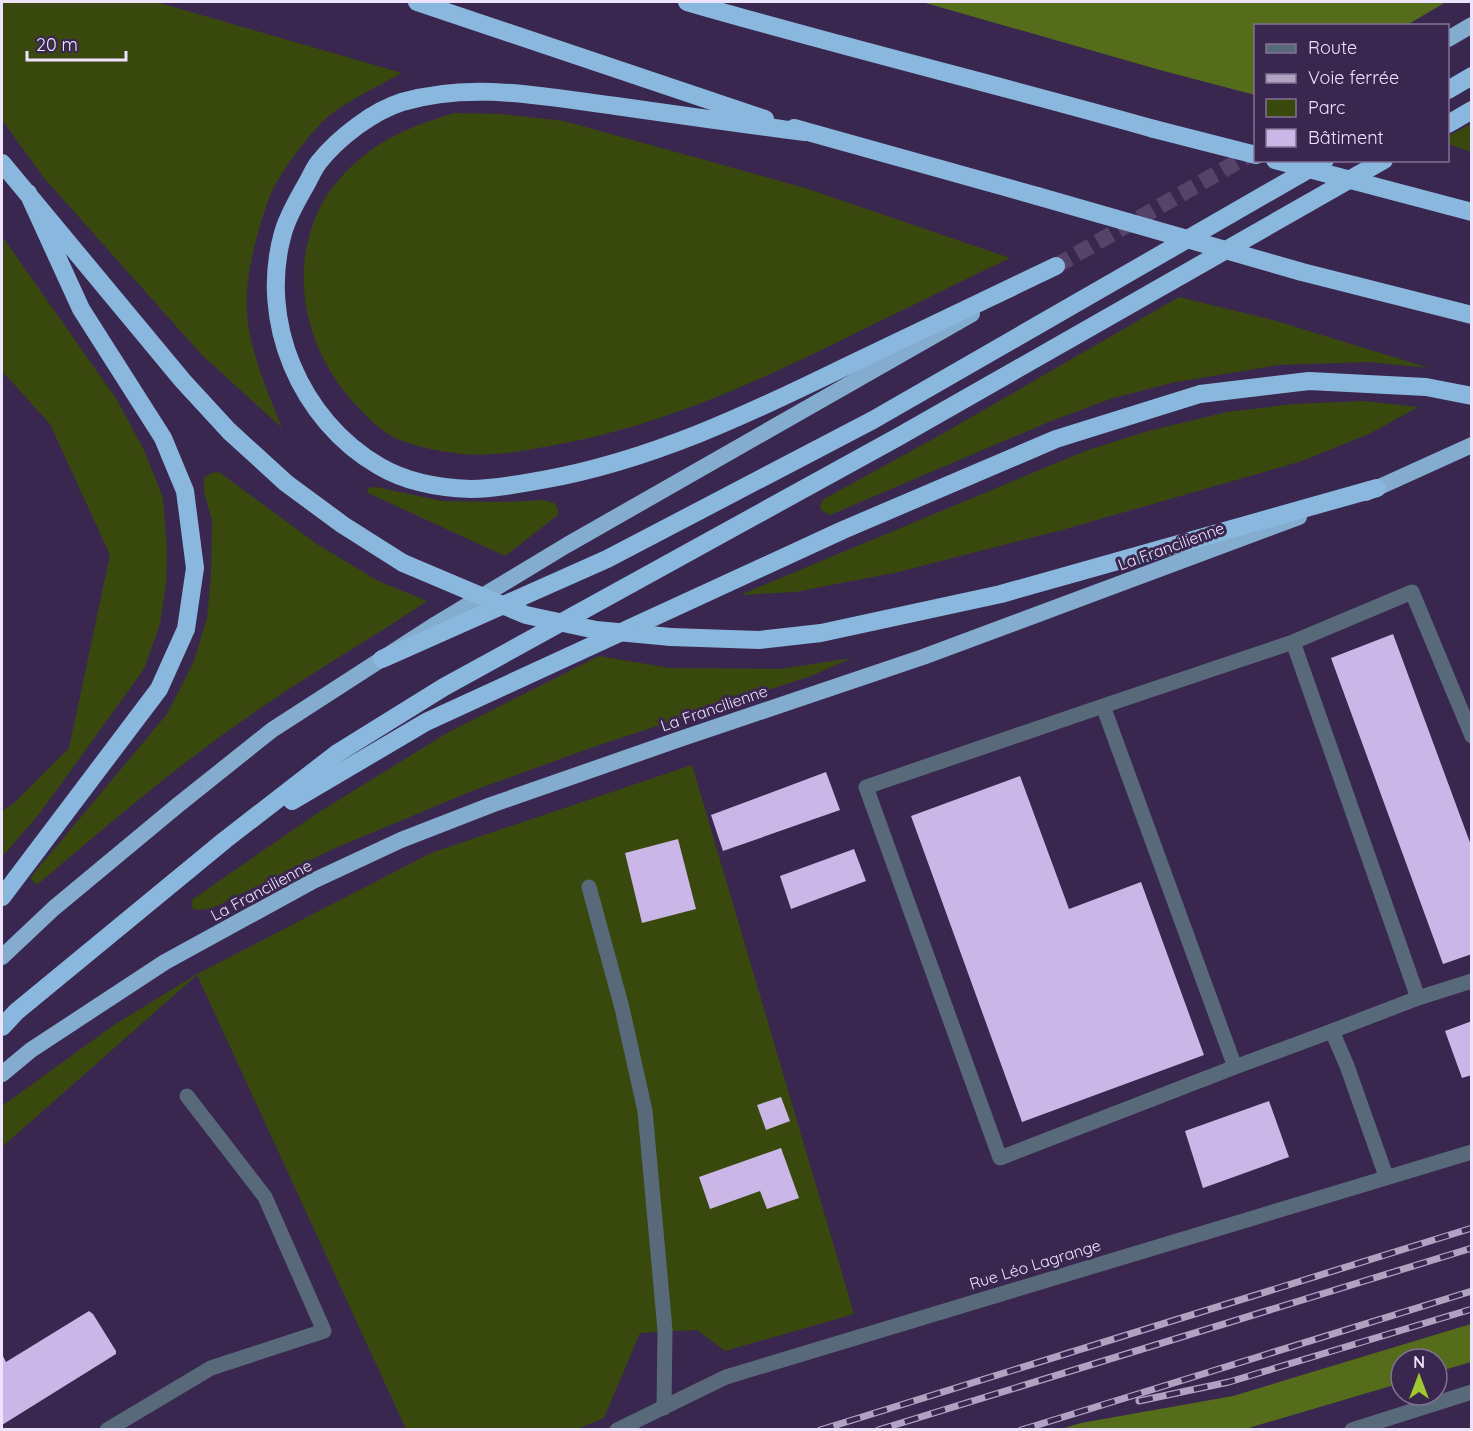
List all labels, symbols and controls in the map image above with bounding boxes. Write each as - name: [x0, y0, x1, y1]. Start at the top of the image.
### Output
- scale bar: [27, 24, 126, 62]
- legend: [1254, 24, 1449, 162]
- text: 20 m: [36, 33, 78, 56]
- text: Route: [1308, 36, 1357, 59]
- text: Voie ferrée: [1308, 66, 1399, 89]
- text: Parc: [1308, 96, 1345, 119]
- text: Bâtiment: [1308, 126, 1384, 149]
- street label: La Francilienne: [1115, 517, 1227, 575]
- street label: La Francilienne: [658, 680, 770, 736]
- street label: La Francilienne: [207, 855, 315, 925]
- street label: Rue Léo Lagrange: [967, 1234, 1103, 1294]
- north arrow: [1389, 1347, 1449, 1407]
- text: N: [1413, 1352, 1425, 1372]

